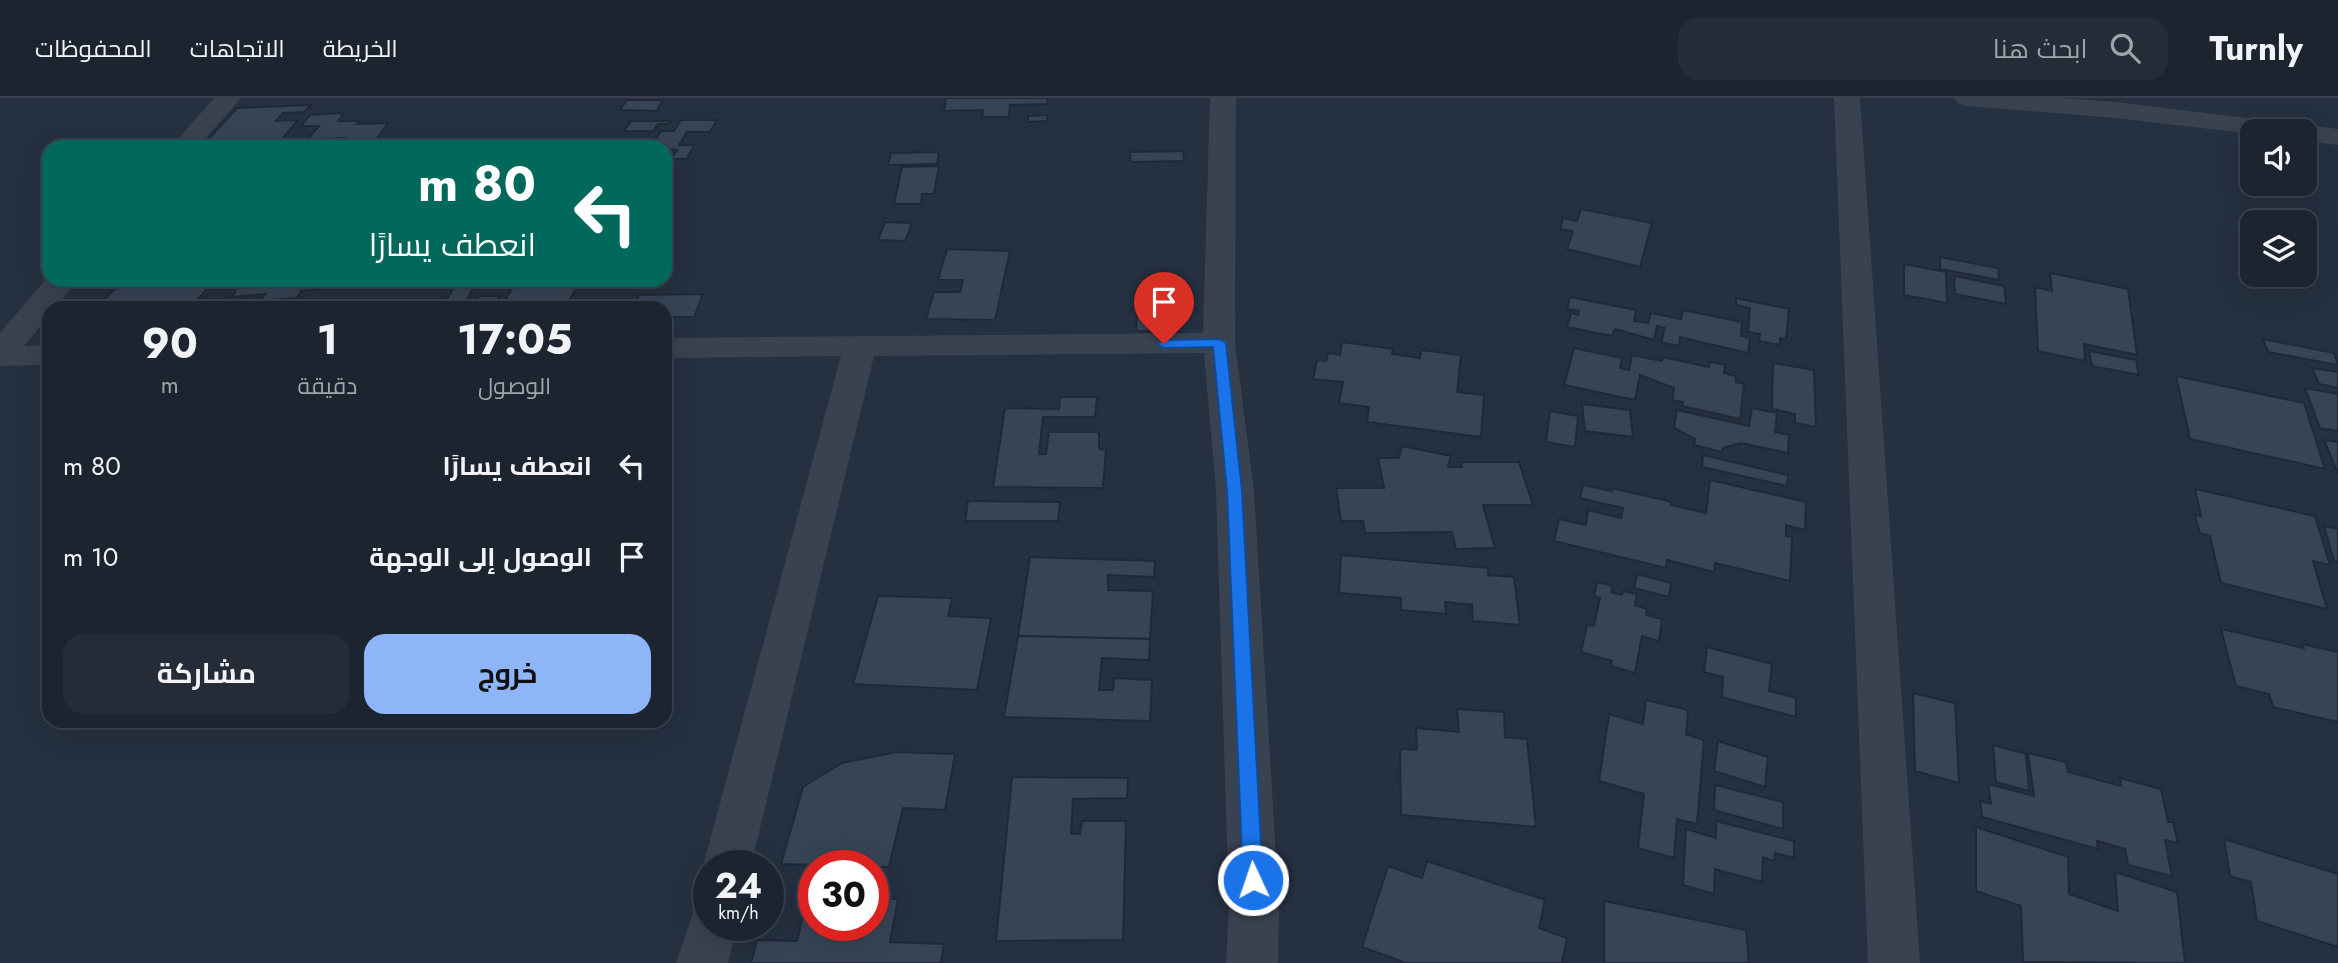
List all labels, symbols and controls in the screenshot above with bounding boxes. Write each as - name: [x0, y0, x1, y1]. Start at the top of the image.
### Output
- search box: [1678, 17, 2168, 80]
- text: Turnly: [2210, 25, 2303, 72]
- icon: search: [2106, 29, 2144, 67]
- text: ابحث هنا: [1993, 30, 2088, 68]
- text: المحفوظات: [35, 31, 152, 66]
- text: الاتجاهات: [190, 31, 285, 66]
- text: الخريطة: [323, 31, 398, 66]
- map controls: [2240, 119, 2317, 287]
- button: sound: [2240, 119, 2317, 196]
- text: 80 m: [418, 149, 536, 219]
- icon: left: [560, 168, 651, 259]
- button: layers: [2240, 210, 2317, 287]
- text: انعطف يسارًا: [369, 222, 536, 268]
- pin: [1134, 272, 1194, 344]
- icon: arrive: [1145, 283, 1183, 321]
- text: 1: [317, 309, 338, 370]
- text: 17:05: [457, 309, 572, 370]
- text: 90: [142, 313, 198, 374]
- text: m: [161, 368, 179, 402]
- text: دقيقة: [297, 369, 357, 403]
- text: الوصول: [478, 369, 551, 403]
- text: 80 m: [63, 447, 121, 485]
- text: انعطف يسارًا: [442, 447, 592, 485]
- icon: left: [613, 447, 651, 485]
- text: 10 m: [63, 538, 118, 576]
- text: الوصول إلى الوجهة: [369, 538, 592, 576]
- icon: arrive: [613, 538, 651, 576]
- button: مشاركة: [63, 634, 350, 714]
- button: خروج: [364, 634, 651, 714]
- position arrow: [1216, 843, 1290, 917]
- speed limit sign: 30: [798, 850, 889, 941]
- text: 24: [715, 861, 762, 911]
- text: km/h: [718, 900, 759, 926]

